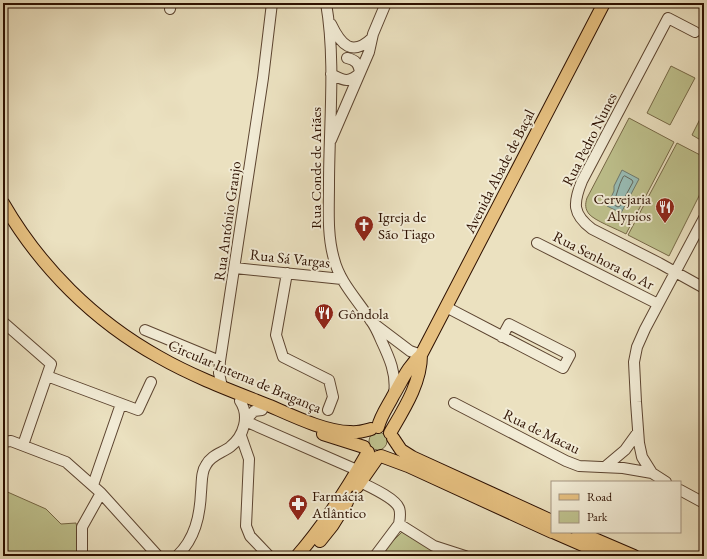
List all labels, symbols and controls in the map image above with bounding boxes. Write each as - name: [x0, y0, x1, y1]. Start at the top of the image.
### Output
- street label: Rua Pedro Nunes: [557, 89, 621, 189]
- street label: Avenida Abade de Baçal: [459, 106, 539, 237]
- street label: Rua Conde de Ariães: [306, 107, 325, 229]
- street label: Rua António Granjo: [209, 160, 245, 282]
- place label: Cervejaria Alypios: [593, 189, 651, 225]
- restaurant icon: Cervejaria Alypios: [654, 196, 676, 224]
- place label: Igreja de São Tiago: [378, 207, 435, 243]
- church icon: Igreja de São Tiago: [353, 214, 375, 242]
- street label: Rua Senhora do Ar: [550, 226, 658, 294]
- street label: Rua Sá Vargas: [249, 244, 331, 272]
- restaurant icon: Gôndola: [313, 302, 335, 330]
- place label: Gôndola: [338, 304, 389, 323]
- street label: Circular Interna de Bragança: [165, 335, 325, 417]
- street label: Rua de Macau: [501, 404, 584, 458]
- legend: [551, 481, 681, 533]
- place label: Farmácia Atlântico: [311, 486, 366, 522]
- text: Road: [587, 489, 613, 505]
- pharmacy icon: Farmácia Atlântico: [287, 493, 309, 521]
- text: Park: [587, 509, 608, 525]

